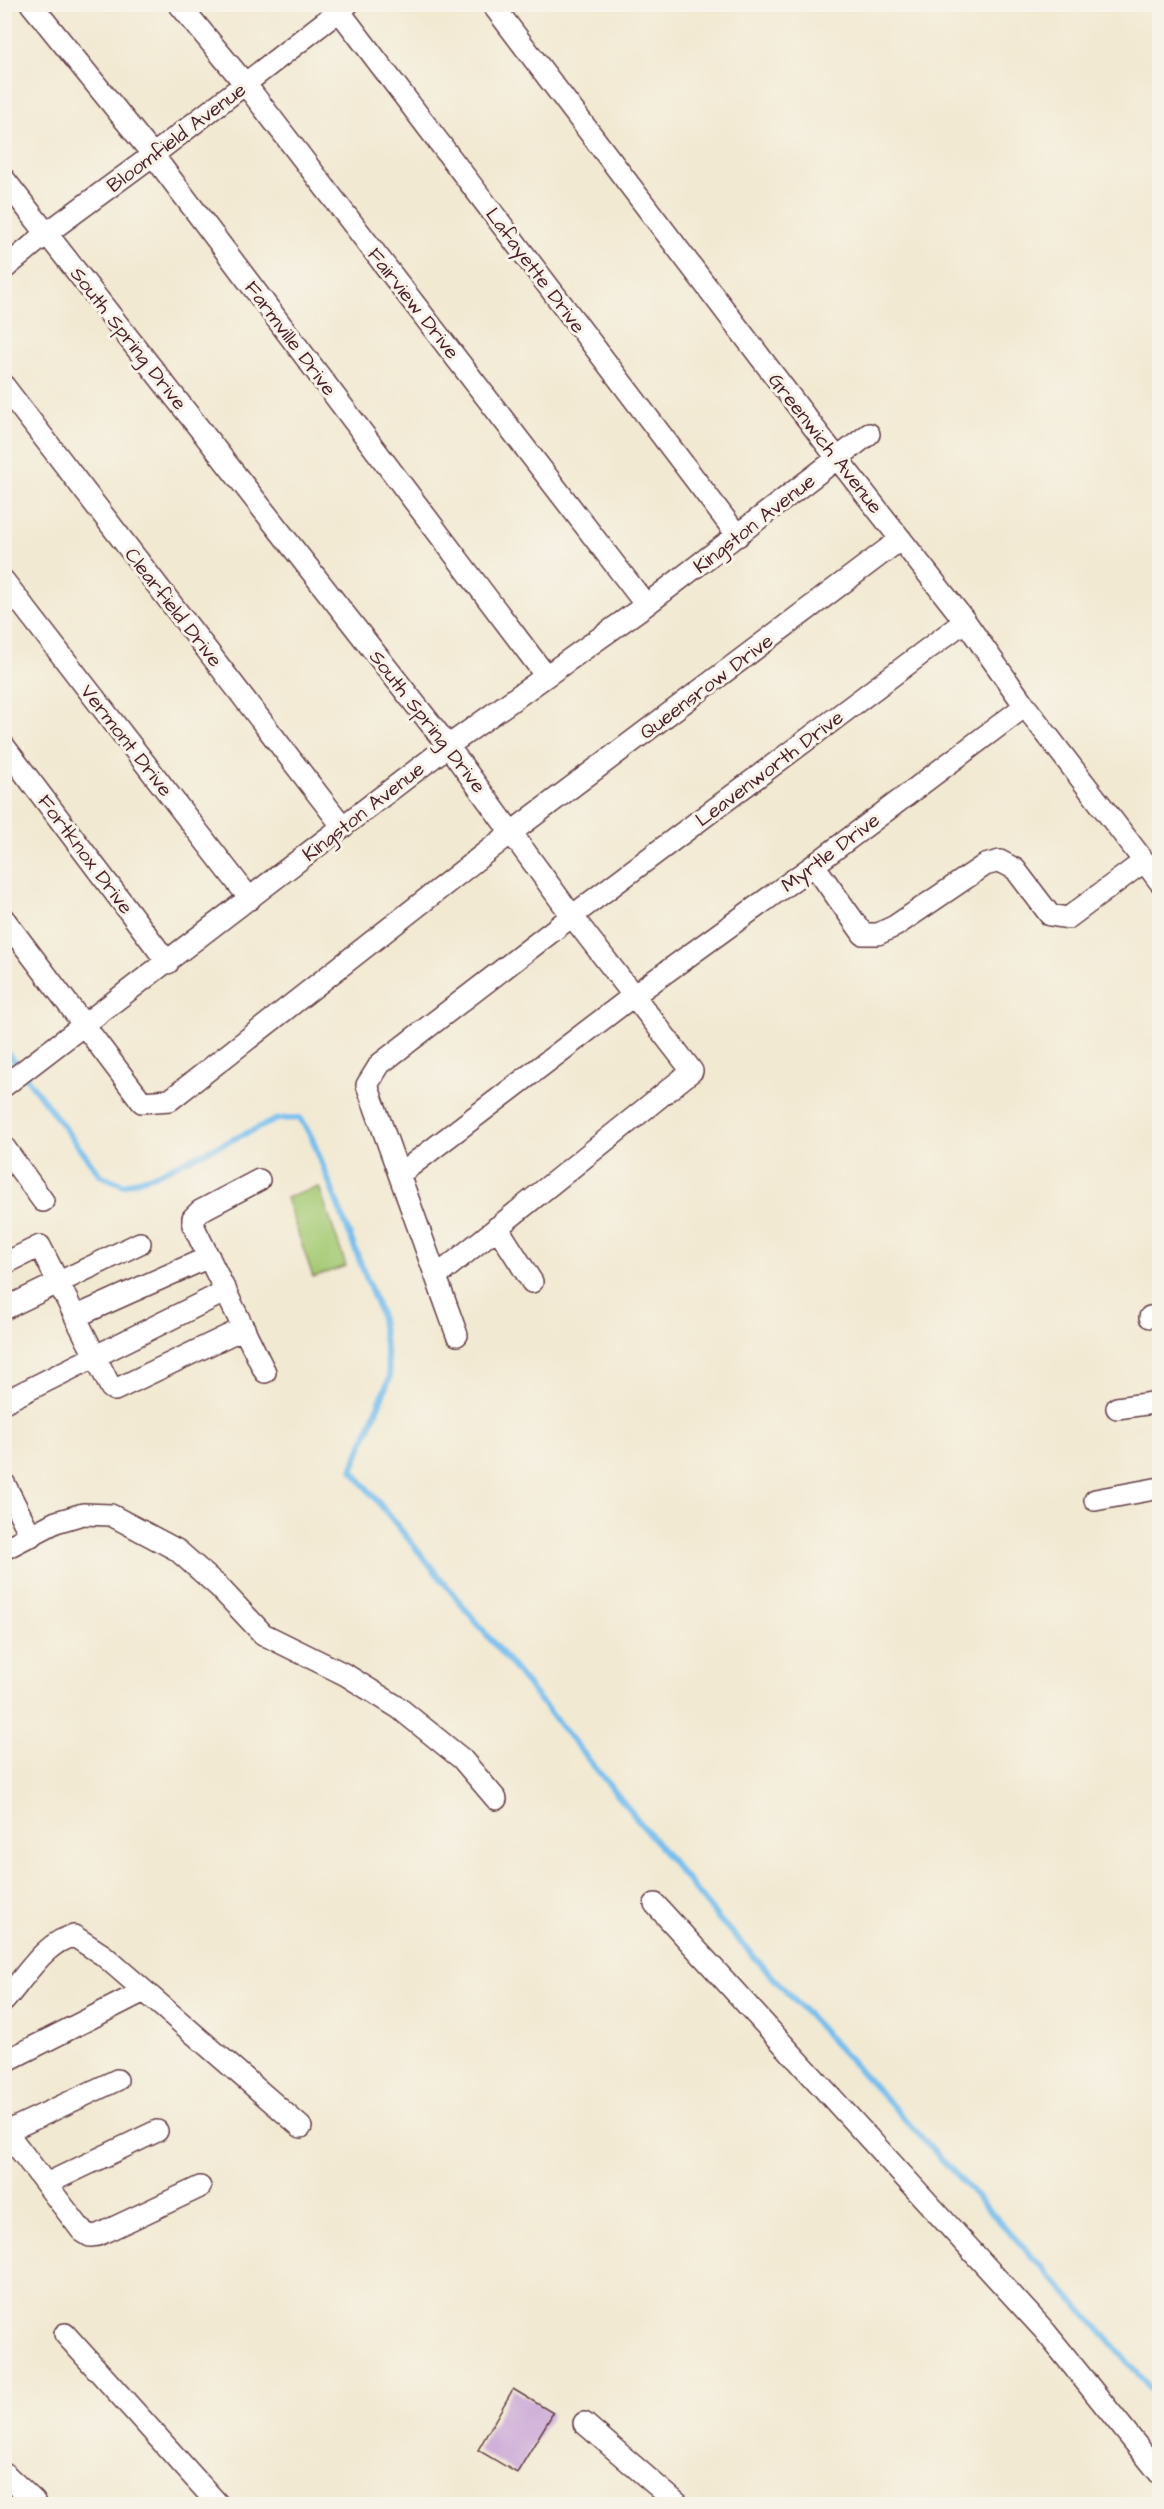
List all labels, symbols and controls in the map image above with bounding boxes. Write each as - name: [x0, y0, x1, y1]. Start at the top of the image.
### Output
- street label: Bloomfield Avenue: [101, 76, 252, 199]
- street label: Lafayette Drive: [478, 202, 592, 340]
- street label: Fairview Drive: [361, 242, 466, 365]
- street label: South Spring Drive: [63, 261, 193, 417]
- street label: Farmville Drive: [238, 275, 343, 402]
- street label: Greenwich Avenue: [761, 368, 889, 520]
- street label: Kingston Avenue: [688, 467, 822, 581]
- street label: Clearfield Drive: [118, 542, 229, 673]
- street label: Queensrow Drive: [634, 627, 779, 746]
- street label: South Spring Drive: [362, 644, 492, 800]
- street label: Vermont Drive: [73, 679, 179, 803]
- street label: Leavenworth Drive: [690, 704, 850, 834]
- street label: Kingston Avenue: [297, 755, 431, 869]
- street label: Fortknox Drive: [31, 789, 140, 920]
- street label: Myrtle Drive: [776, 806, 886, 900]

